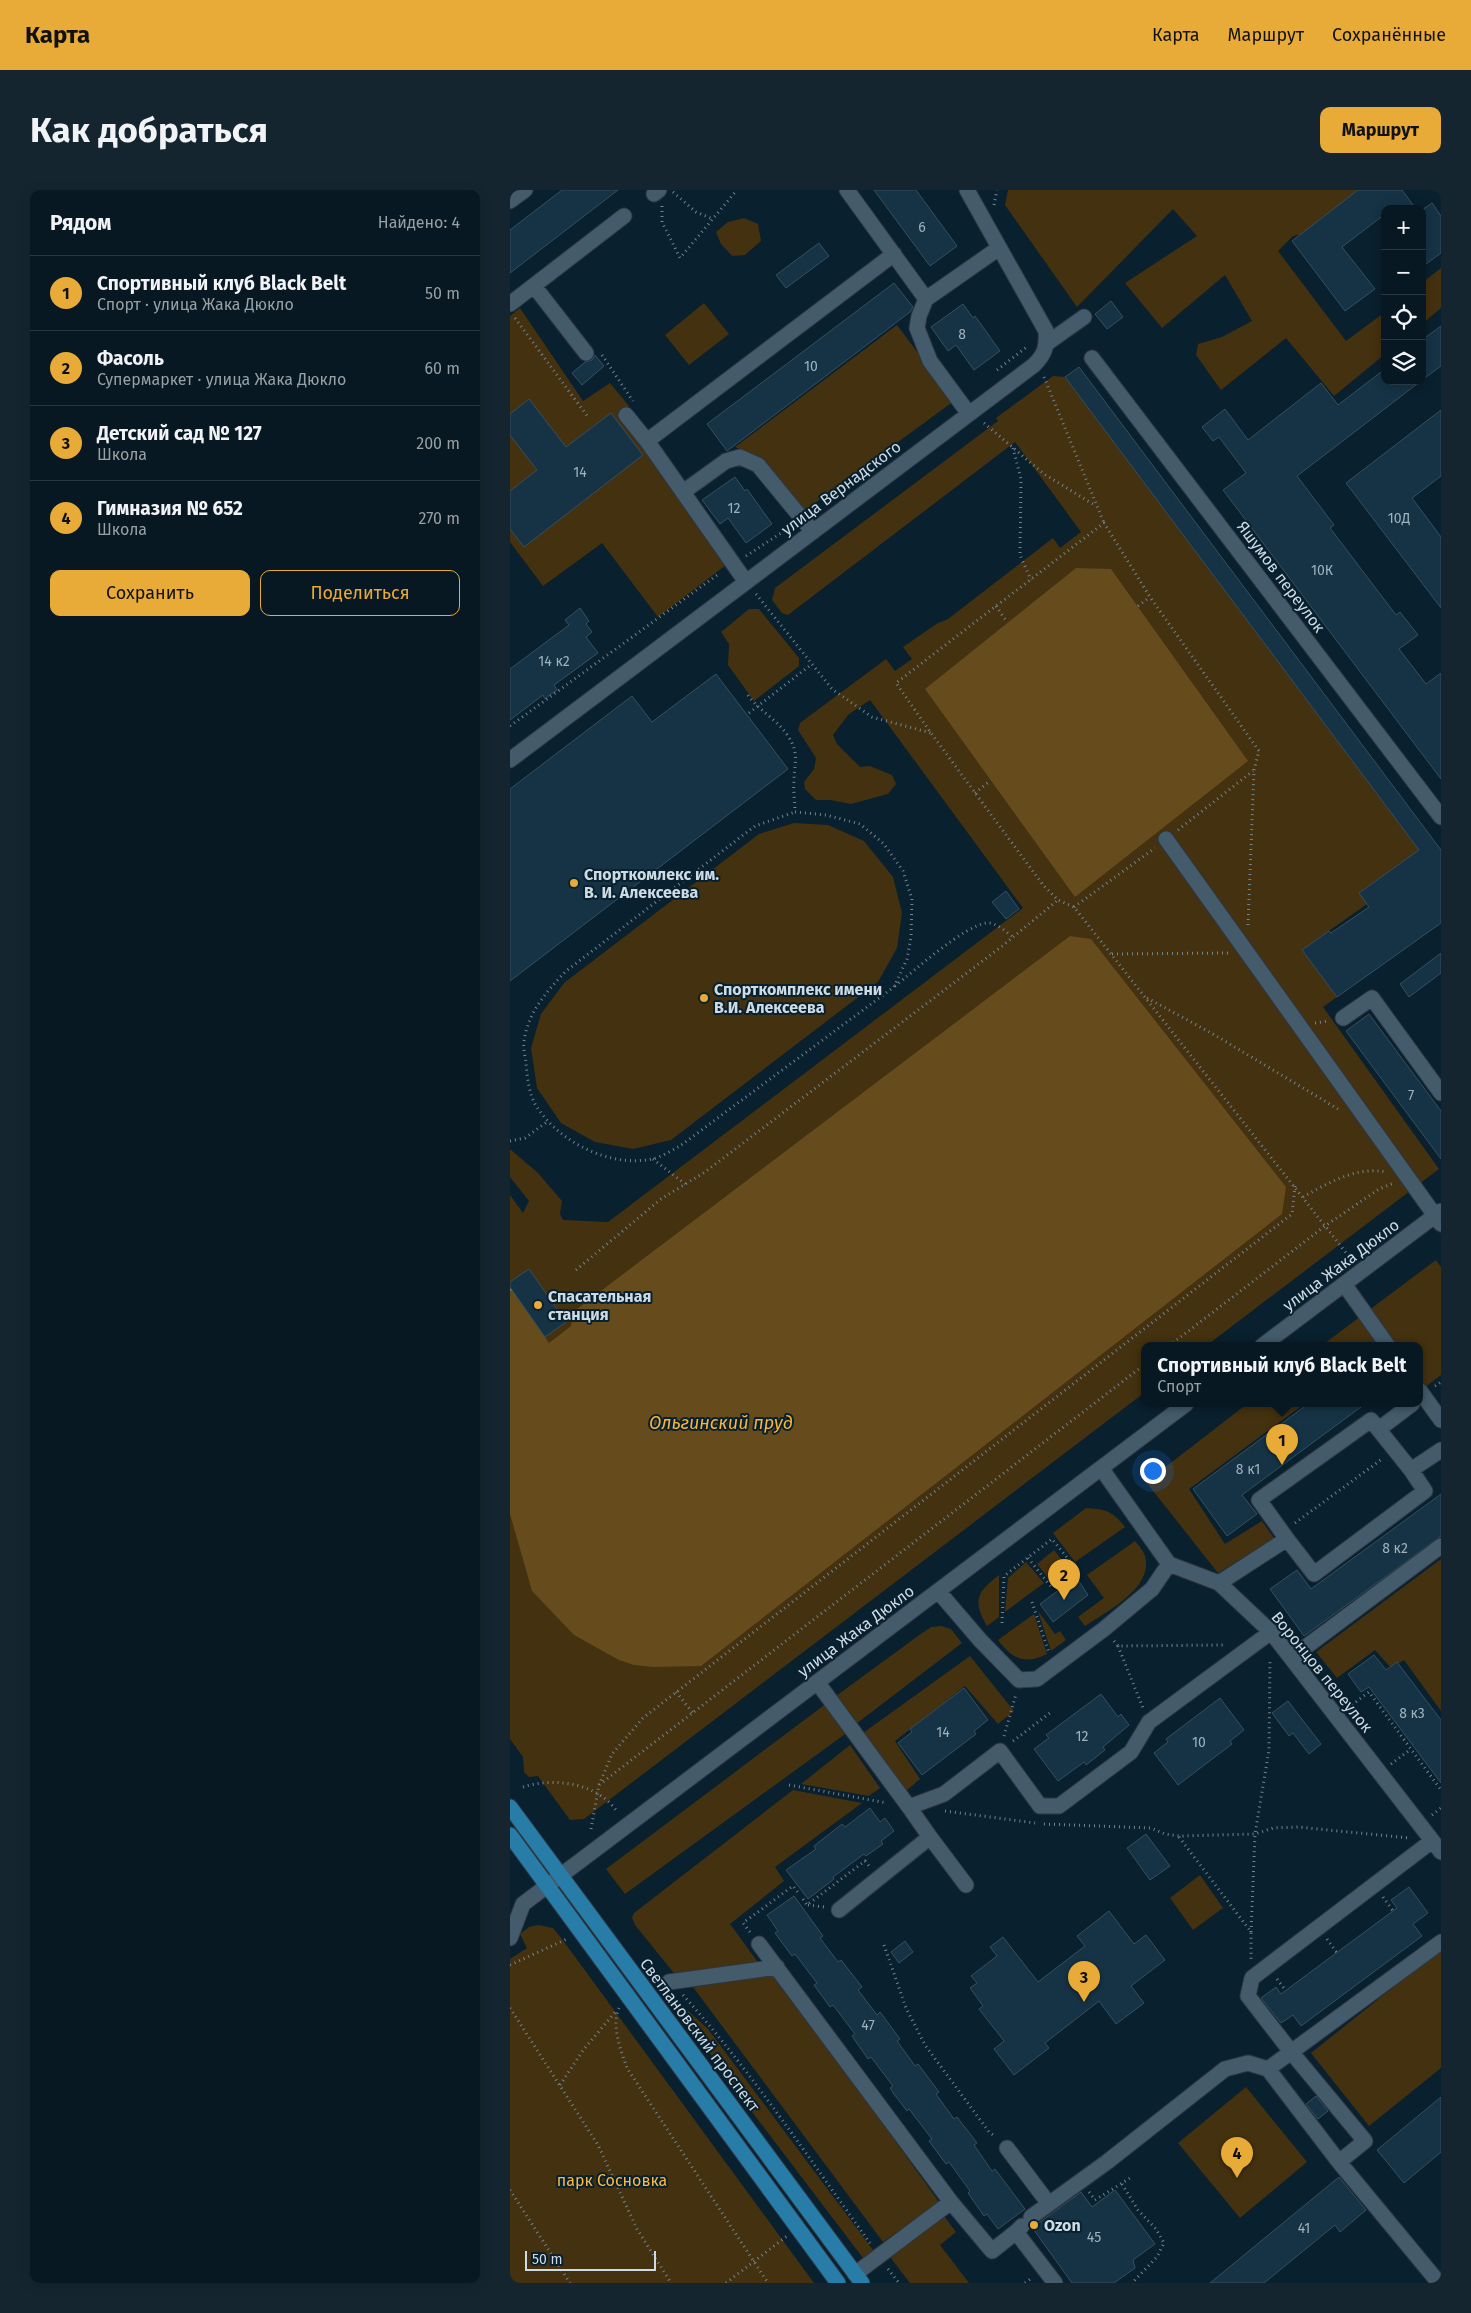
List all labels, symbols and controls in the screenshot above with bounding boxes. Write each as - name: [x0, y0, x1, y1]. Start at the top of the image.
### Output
- text: Карта: [25, 21, 90, 49]
- text: Карта: [1152, 24, 1200, 46]
- text: Маршрут: [1228, 24, 1304, 46]
- text: Сохранённые: [1332, 24, 1446, 46]
- button: Маршрут: [1320, 107, 1441, 153]
- text: Как добраться: [30, 109, 268, 151]
- map controls: [1381, 205, 1426, 385]
- button: +: [1381, 205, 1426, 250]
- text: Рядом: [50, 210, 111, 236]
- text: Найдено: 4: [378, 213, 460, 232]
- house number: 6: [918, 219, 926, 236]
- button: −: [1381, 250, 1426, 295]
- text: Спортивный клуб Black Belt: [97, 272, 346, 295]
- text: 1: [62, 284, 70, 303]
- text: 50 m: [425, 284, 460, 303]
- text: Спорт · улица Жака Дюкло: [97, 295, 294, 314]
- button: locate: [1381, 295, 1426, 340]
- house number: 8: [958, 326, 966, 343]
- button: layers: [1381, 340, 1426, 385]
- text: Фасоль: [97, 347, 164, 370]
- house number: 10: [804, 358, 818, 375]
- text: 2: [62, 359, 70, 378]
- text: 60 m: [425, 359, 460, 378]
- text: Супермаркет · улица Жака Дюкло: [97, 370, 346, 389]
- text: Детский сад № 127: [97, 422, 262, 445]
- text: 3: [62, 434, 70, 453]
- text: 200 m: [416, 434, 460, 453]
- street label: улица Вернадского: [777, 437, 905, 539]
- text: Школа: [97, 445, 147, 464]
- house number: 14: [573, 464, 587, 481]
- text: Гимназия № 652: [97, 497, 243, 520]
- house number: 12: [728, 500, 741, 517]
- text: 4: [61, 509, 71, 528]
- text: 270 m: [418, 509, 460, 528]
- house number: 10Д: [1388, 510, 1410, 527]
- street label: Яшумов переулок: [1233, 518, 1329, 637]
- text: Школа: [97, 520, 147, 539]
- house number: 10К: [1311, 562, 1334, 579]
- button: Сохранить: [50, 570, 250, 616]
- button: Поделиться: [260, 570, 460, 616]
- house number: 14 к2: [538, 653, 570, 670]
- place label: Спорткомлекс им. В. И. Алексеева: [584, 865, 719, 902]
- marker: Спорткомлекс им. В. И. Алексеева: [568, 877, 580, 889]
- place label: Спорткомплекс имени В.И. Алексеева: [714, 980, 882, 1017]
- marker: Спорткомплекс имени В.И. Алексеева: [698, 992, 710, 1004]
- house number: 7: [1408, 1087, 1414, 1104]
- street label: улица Жака Дюкло: [1279, 1215, 1403, 1315]
- place label: Спасательная станция: [548, 1287, 651, 1324]
- marker: Спасательная станция: [532, 1299, 544, 1311]
- popup: [1141, 1342, 1423, 1407]
- text: Спортивный клуб Black Belt: [1157, 1354, 1407, 1377]
- text: Спорт: [1157, 1377, 1201, 1396]
- water label: Ольгинский пруд: [649, 1412, 793, 1434]
- pin: 1: [1266, 1424, 1298, 1465]
- your location: [1140, 1458, 1166, 1484]
- house number: 8 к1: [1236, 1461, 1260, 1478]
- house number: 8 к2: [1382, 1540, 1408, 1557]
- pin: 2: [1048, 1559, 1080, 1600]
- street label: улица Жака Дюкло: [794, 1581, 918, 1681]
- street label: Воронцов переулок: [1267, 1608, 1377, 1737]
- house number: 8 к3: [1399, 1705, 1425, 1722]
- house number: 14: [936, 1724, 950, 1741]
- house number: 12: [1076, 1728, 1089, 1745]
- house number: 10: [1192, 1734, 1206, 1751]
- street label: Светлановский проспект: [636, 1955, 764, 2116]
- pin: 3: [1068, 1961, 1100, 2002]
- house number: 47: [861, 2017, 875, 2034]
- pin: 4: [1221, 2137, 1253, 2178]
- park label: парк Сосновка: [557, 2171, 667, 2190]
- place label: Ozon: [1044, 2216, 1081, 2235]
- marker: Ozon: [1028, 2219, 1040, 2231]
- house number: 41: [1298, 2220, 1310, 2237]
- house number: 45: [1087, 2229, 1101, 2246]
- scale bar: [525, 2248, 656, 2271]
- text: 50 m: [532, 2251, 563, 2268]

